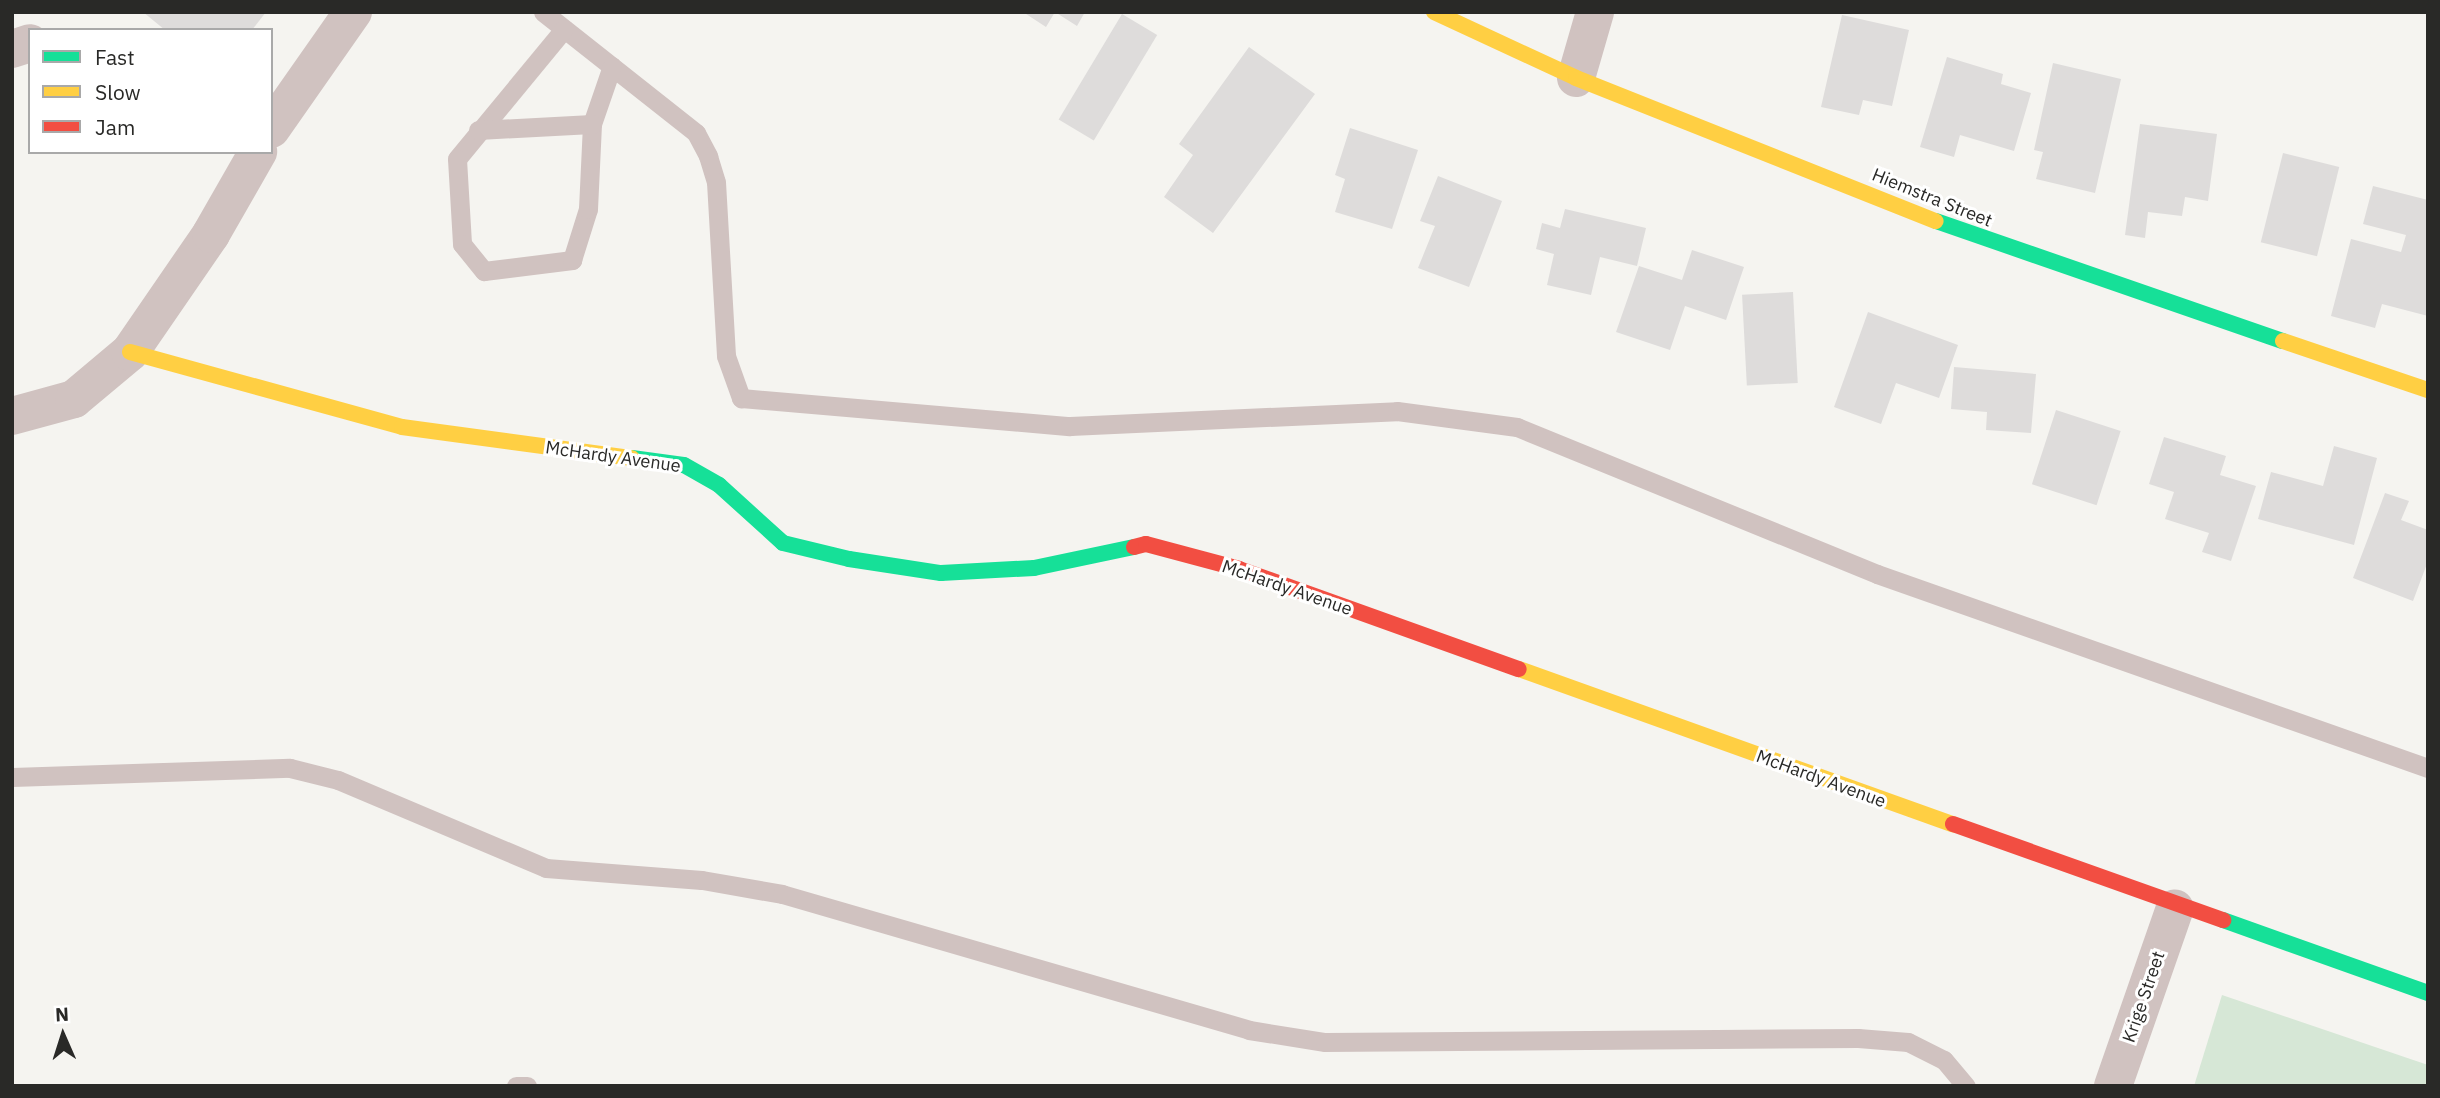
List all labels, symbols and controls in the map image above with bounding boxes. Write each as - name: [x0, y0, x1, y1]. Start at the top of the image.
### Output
- legend: [28, 28, 273, 154]
- text: Fast: [95, 43, 135, 71]
- text: Slow: [95, 78, 141, 106]
- text: Jam: [95, 113, 135, 141]
- street label: Hiemstra Street: [1869, 164, 1995, 232]
- street label: McHardy Avenue: [544, 437, 682, 477]
- street label: McHardy Avenue: [1219, 556, 1355, 620]
- street label: McHardy Avenue: [1753, 746, 1889, 812]
- street label: Krige Street: [2118, 948, 2170, 1046]
- north arrow: [28, 1000, 98, 1070]
- text: N: [54, 1002, 69, 1026]

